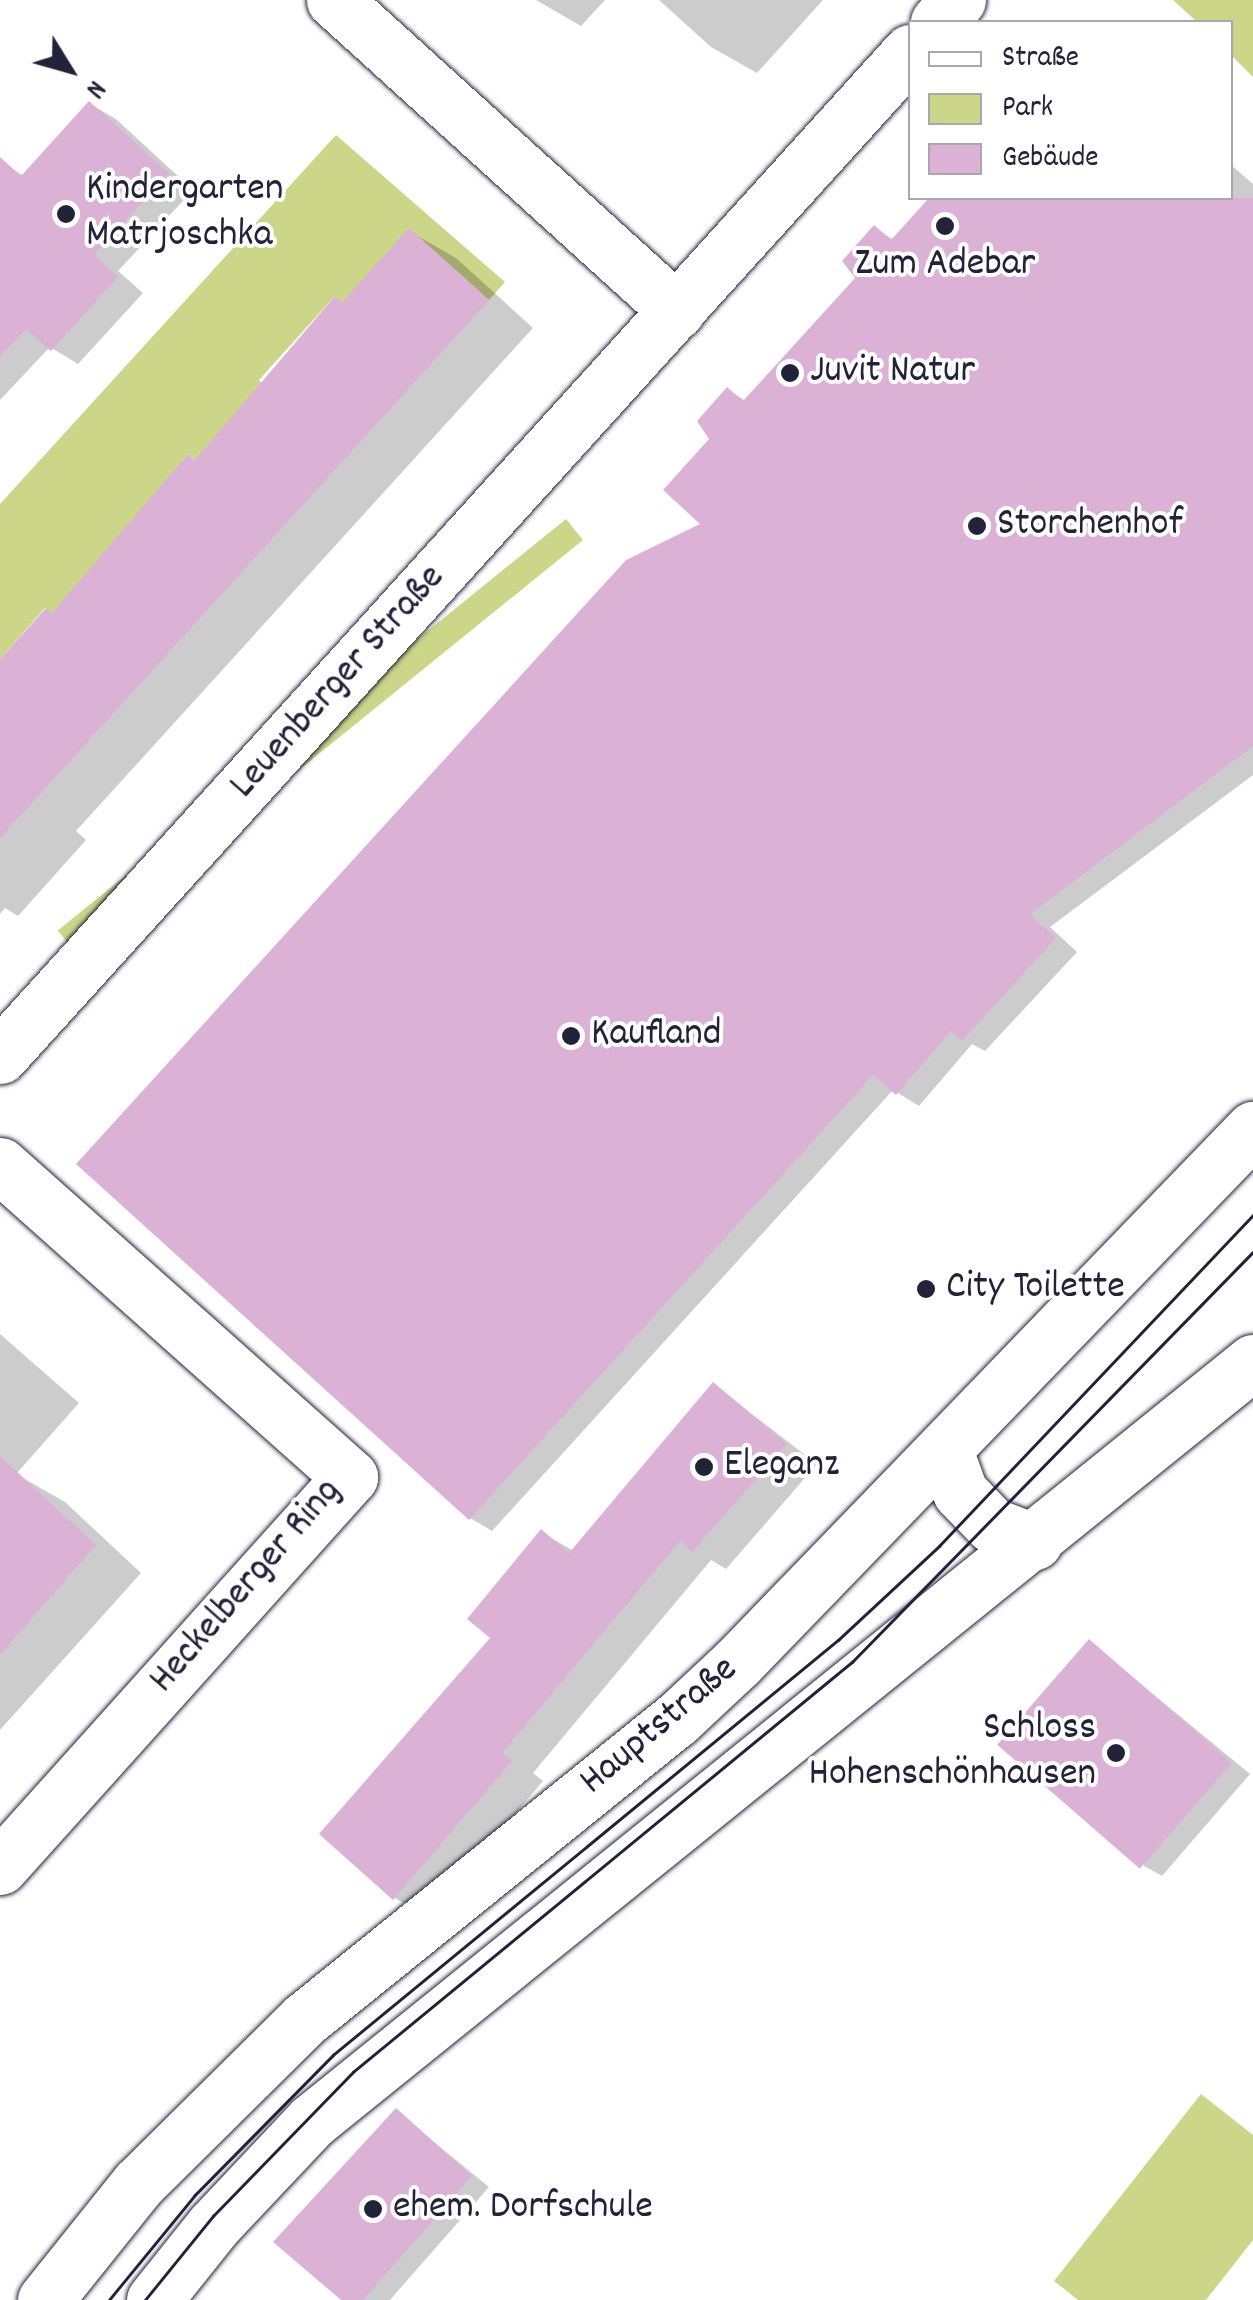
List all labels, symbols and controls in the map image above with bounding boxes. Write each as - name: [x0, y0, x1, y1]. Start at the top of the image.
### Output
- north arrow: [20, 20, 120, 120]
- legend: [908, 20, 1233, 200]
- text: Straße: [1002, 38, 1079, 81]
- text: N: [74, 70, 114, 106]
- text: Park: [1002, 88, 1053, 131]
- text: Gebäude: [1002, 138, 1099, 181]
- place label: Kindergarten Matrjoschka: [86, 167, 283, 261]
- marker: Kindergarten Matrjoschka: [55, 203, 77, 225]
- marker: Zum Adebar: [934, 215, 956, 237]
- place label: Zum Adebar: [855, 242, 1035, 290]
- place label: Juvit Natur: [810, 349, 975, 397]
- marker: Juvit Natur: [779, 362, 801, 384]
- place label: Storchenhof: [997, 502, 1183, 550]
- marker: Storchenhof: [966, 515, 988, 537]
- street label: Leuenberger Straße: [221, 556, 457, 810]
- place label: Kaufland: [591, 1012, 721, 1060]
- marker: Kaufland: [560, 1025, 582, 1047]
- place label: City Toilette: [946, 1265, 1125, 1313]
- marker: City Toilette: [915, 1278, 937, 1300]
- place label: Eleganz: [724, 1443, 839, 1491]
- marker: Eleganz: [693, 1456, 715, 1478]
- street label: Heckelberger Ring: [141, 1470, 353, 1704]
- street label: Hauptstraße: [571, 1647, 749, 1807]
- place label: Schloss Hohenschönhausen: [809, 1706, 1096, 1800]
- marker: Schloss Hohenschönhausen: [1105, 1742, 1127, 1764]
- place label: ehem. Dorfschule: [393, 2185, 653, 2233]
- marker: ehem. Dorfschule: [362, 2198, 384, 2220]

